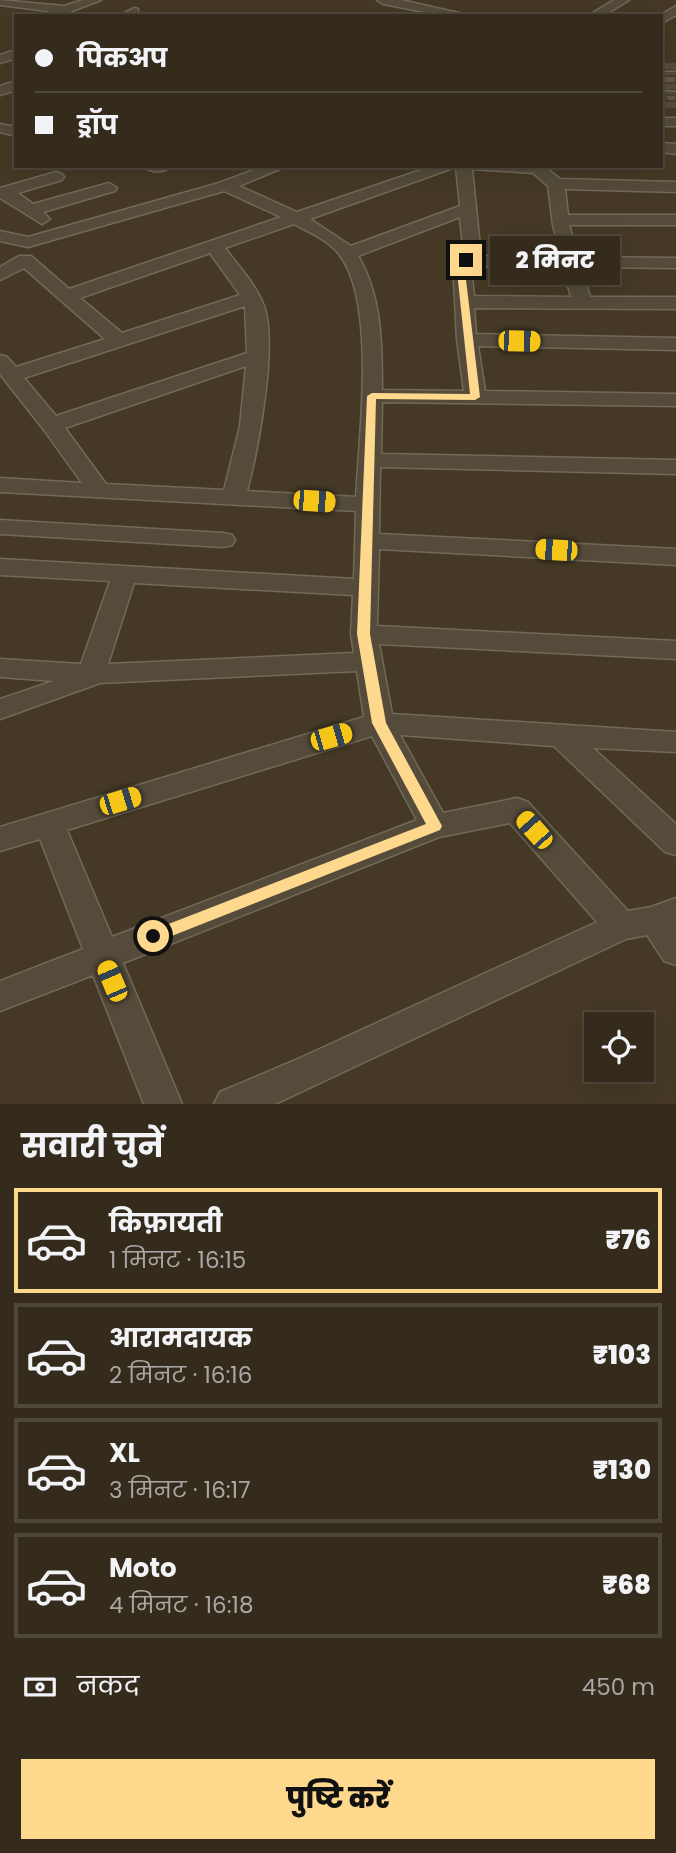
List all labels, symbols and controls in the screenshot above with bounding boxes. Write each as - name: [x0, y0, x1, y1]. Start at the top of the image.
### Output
- text: पिकअप: [77, 40, 167, 76]
- text: ड्रॉप: [77, 107, 118, 143]
- callout: 2 मिनट: [490, 236, 620, 284]
- route end: [450, 244, 482, 276]
- text: 2 मिनट: [516, 244, 594, 276]
- car: [498, 330, 541, 352]
- car: [293, 489, 336, 513]
- car: [535, 538, 578, 562]
- car: [308, 721, 355, 753]
- car: [97, 785, 144, 817]
- car: [513, 807, 556, 853]
- route start: [137, 920, 169, 952]
- car: [95, 958, 130, 1004]
- map controls: [584, 1012, 654, 1082]
- button: locate: [584, 1012, 654, 1082]
- text: सवारी चुनें: [21, 1123, 163, 1168]
- text: किफ़ायती: [109, 1205, 223, 1241]
- icon: car: [25, 1209, 88, 1272]
- text: ₹76: [606, 1222, 651, 1258]
- text: 1 मिनट · 16:15: [109, 1244, 246, 1276]
- text: आरामदायक: [109, 1320, 252, 1356]
- icon: car: [25, 1324, 88, 1387]
- text: ₹103: [593, 1337, 651, 1373]
- text: 2 मिनट · 16:16: [109, 1359, 252, 1391]
- text: XL: [109, 1435, 140, 1471]
- icon: car: [25, 1439, 88, 1502]
- text: ₹130: [593, 1452, 651, 1488]
- text: 3 मिनट · 16:17: [109, 1474, 251, 1506]
- text: Moto: [109, 1550, 177, 1586]
- icon: car: [25, 1554, 88, 1617]
- text: ₹68: [602, 1567, 651, 1603]
- text: 4 मिनट · 16:18: [109, 1589, 253, 1621]
- icon: cash: [21, 1668, 59, 1706]
- text: नकद: [77, 1668, 139, 1704]
- text: 450 m: [582, 1671, 655, 1703]
- button: पुष्टि करें: [21, 1759, 655, 1839]

